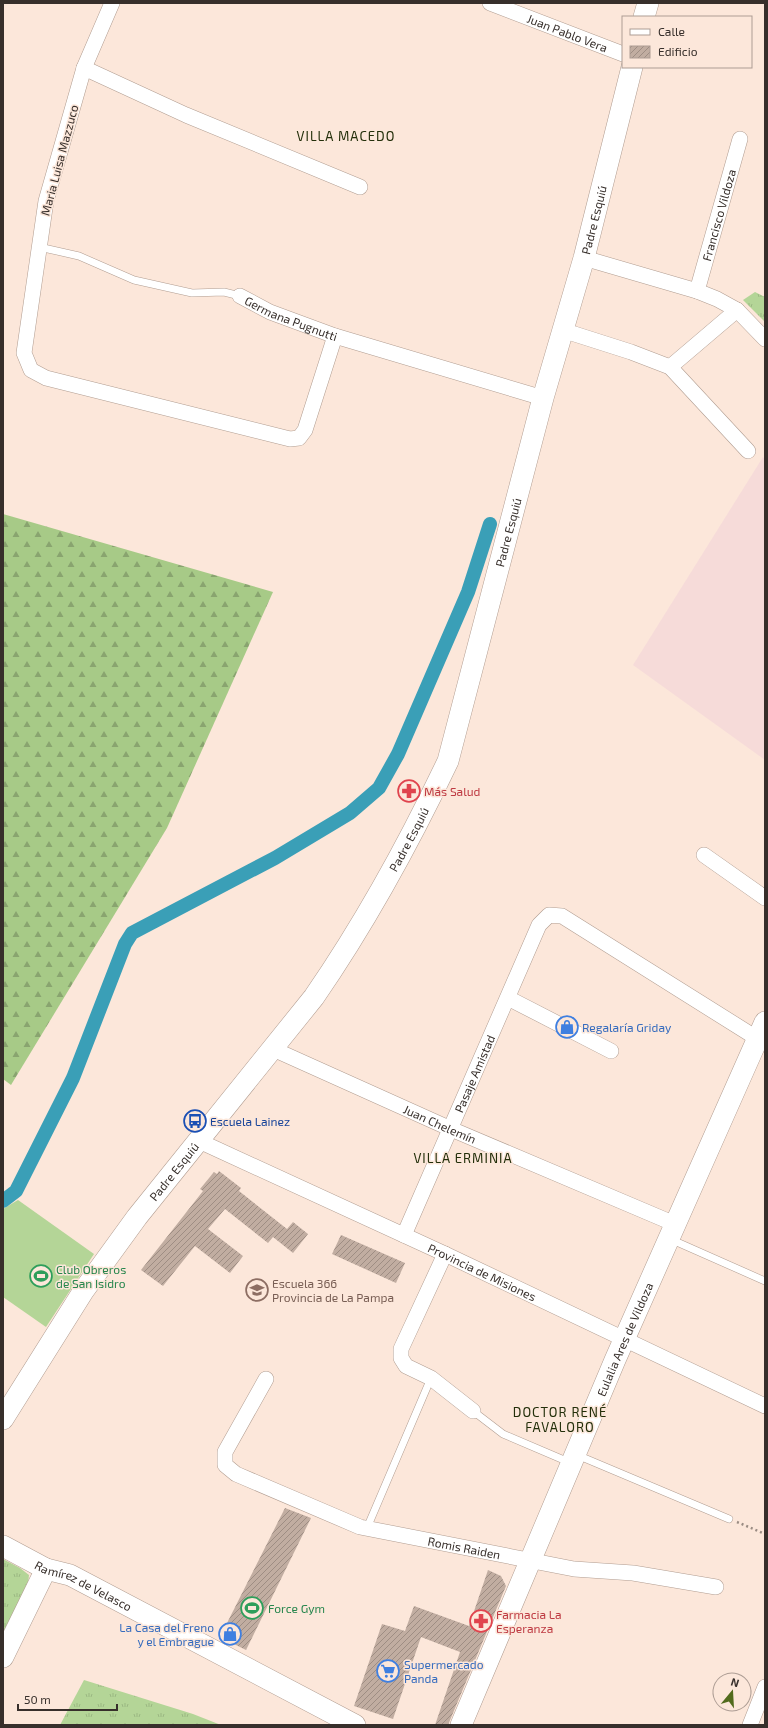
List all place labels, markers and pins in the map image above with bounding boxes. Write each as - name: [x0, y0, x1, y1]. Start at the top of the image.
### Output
- pharmacy icon: Más Salud: [396, 778, 422, 804]
- place label: Más Salud: [424, 784, 481, 798]
- shop icon: Regalaría Griday: [554, 1014, 580, 1040]
- place label: Regalaría Griday: [582, 1020, 672, 1034]
- bus stop icon: Escuela Lainez: [182, 1108, 208, 1134]
- place label: Escuela Lainez: [210, 1114, 290, 1128]
- place label: Club Obreros de San Isidro: [56, 1262, 126, 1290]
- sports icon: Club Obreros de San Isidro: [28, 1263, 54, 1289]
- place label: Escuela 366 Provincia de La Pampa: [272, 1276, 394, 1304]
- school or university icon: Escuela 366 Provincia de La Pampa: [244, 1277, 270, 1303]
- sports icon: Force Gym: [239, 1595, 265, 1621]
- place label: Force Gym: [268, 1601, 325, 1615]
- place label: Farmacia La Esperanza: [496, 1607, 562, 1635]
- pharmacy icon: Farmacia La Esperanza: [468, 1608, 494, 1634]
- place label: La Casa del Freno y el Embrague: [119, 1620, 214, 1648]
- shop icon: La Casa del Freno y el Embrague: [217, 1621, 243, 1647]
- place label: Supermercado Panda: [404, 1657, 484, 1685]
- supermarket icon: Supermercado Panda: [375, 1658, 401, 1684]

